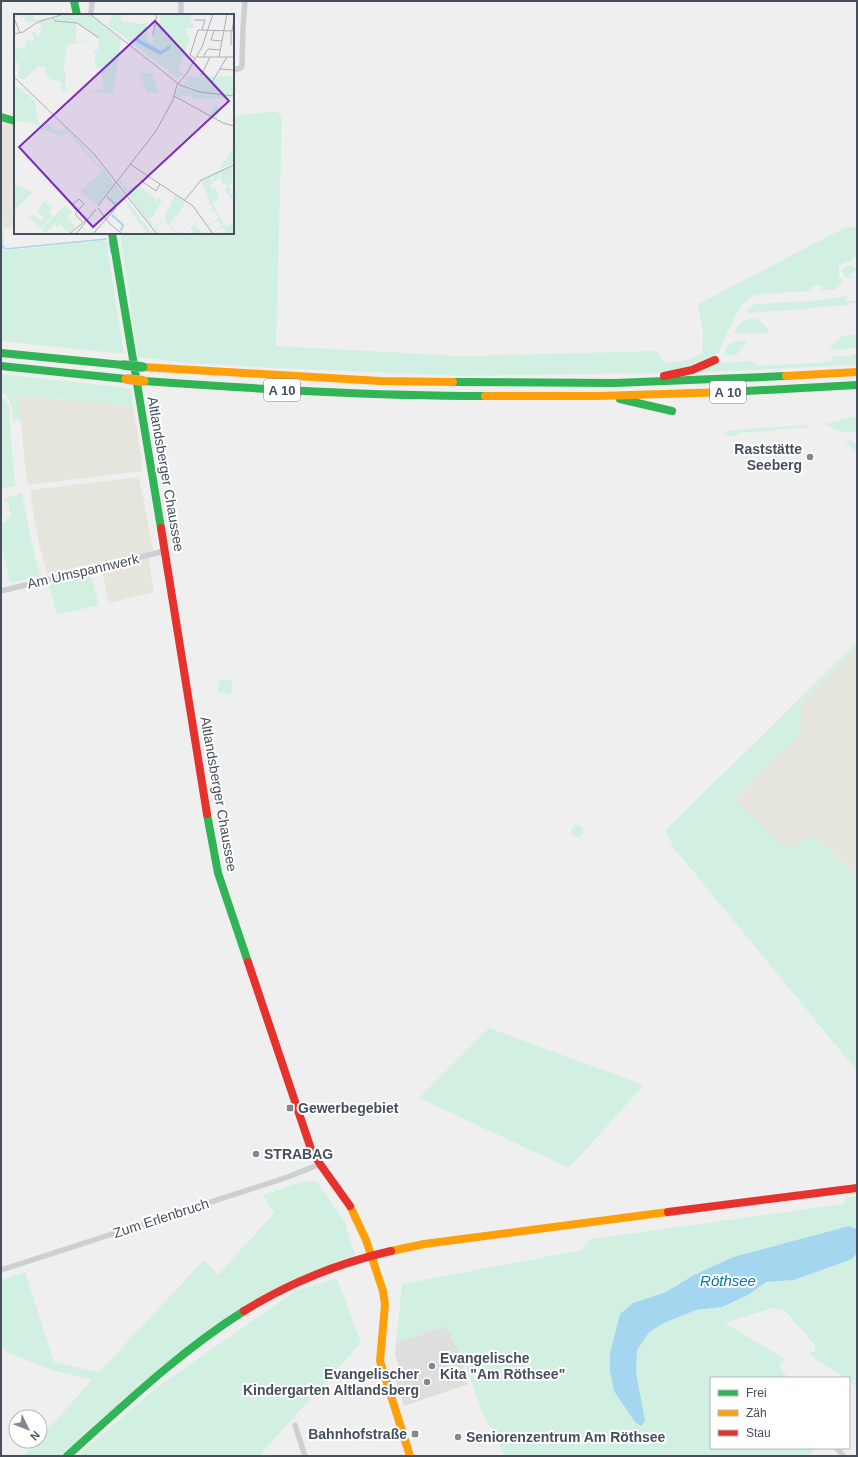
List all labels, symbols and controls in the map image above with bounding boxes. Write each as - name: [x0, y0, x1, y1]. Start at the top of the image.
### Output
- inset map: [14, 14, 234, 234]
- road number: A 10: [264, 379, 300, 401]
- road number: A 10: [710, 381, 746, 403]
- street label: Altlandsberger Chaussee: [144, 395, 188, 553]
- place label: Raststätte Seeberg: [734, 441, 802, 473]
- marker: Raststätte Seeberg: [805, 452, 815, 462]
- street label: Am Umspannwerk: [25, 550, 141, 592]
- street label: Altlandsberger Chaussee: [197, 715, 241, 873]
- place label: Gewerbegebiet: [298, 1100, 399, 1116]
- marker: Gewerbegebiet: [285, 1103, 295, 1113]
- place label: STRABAG: [264, 1146, 333, 1162]
- marker: STRABAG: [251, 1149, 261, 1159]
- street label: Zum Erlenbruch: [111, 1195, 211, 1241]
- water label: Röthsee: [700, 1272, 756, 1289]
- place label: Evangelische Kita "Am Röthsee": [440, 1350, 565, 1382]
- marker: Evangelische Kita "Am Röthsee": [427, 1361, 437, 1371]
- place label: Evangelischer Kindergarten Altlandsberg: [243, 1366, 420, 1398]
- marker: Evangelischer Kindergarten Altlandsberg: [422, 1377, 432, 1387]
- legend: [710, 1377, 850, 1449]
- text: Frei: [746, 1386, 767, 1400]
- text: Zäh: [746, 1406, 767, 1420]
- north arrow: [8, 1409, 48, 1449]
- place label: Bahnhofstraße: [308, 1426, 407, 1442]
- text: Stau: [746, 1426, 771, 1440]
- text: N: [28, 1429, 42, 1443]
- marker: Bahnhofstraße: [410, 1429, 420, 1439]
- place label: Seniorenzentrum Am Röthsee: [466, 1429, 666, 1445]
- marker: Seniorenzentrum Am Röthsee: [453, 1432, 463, 1442]

